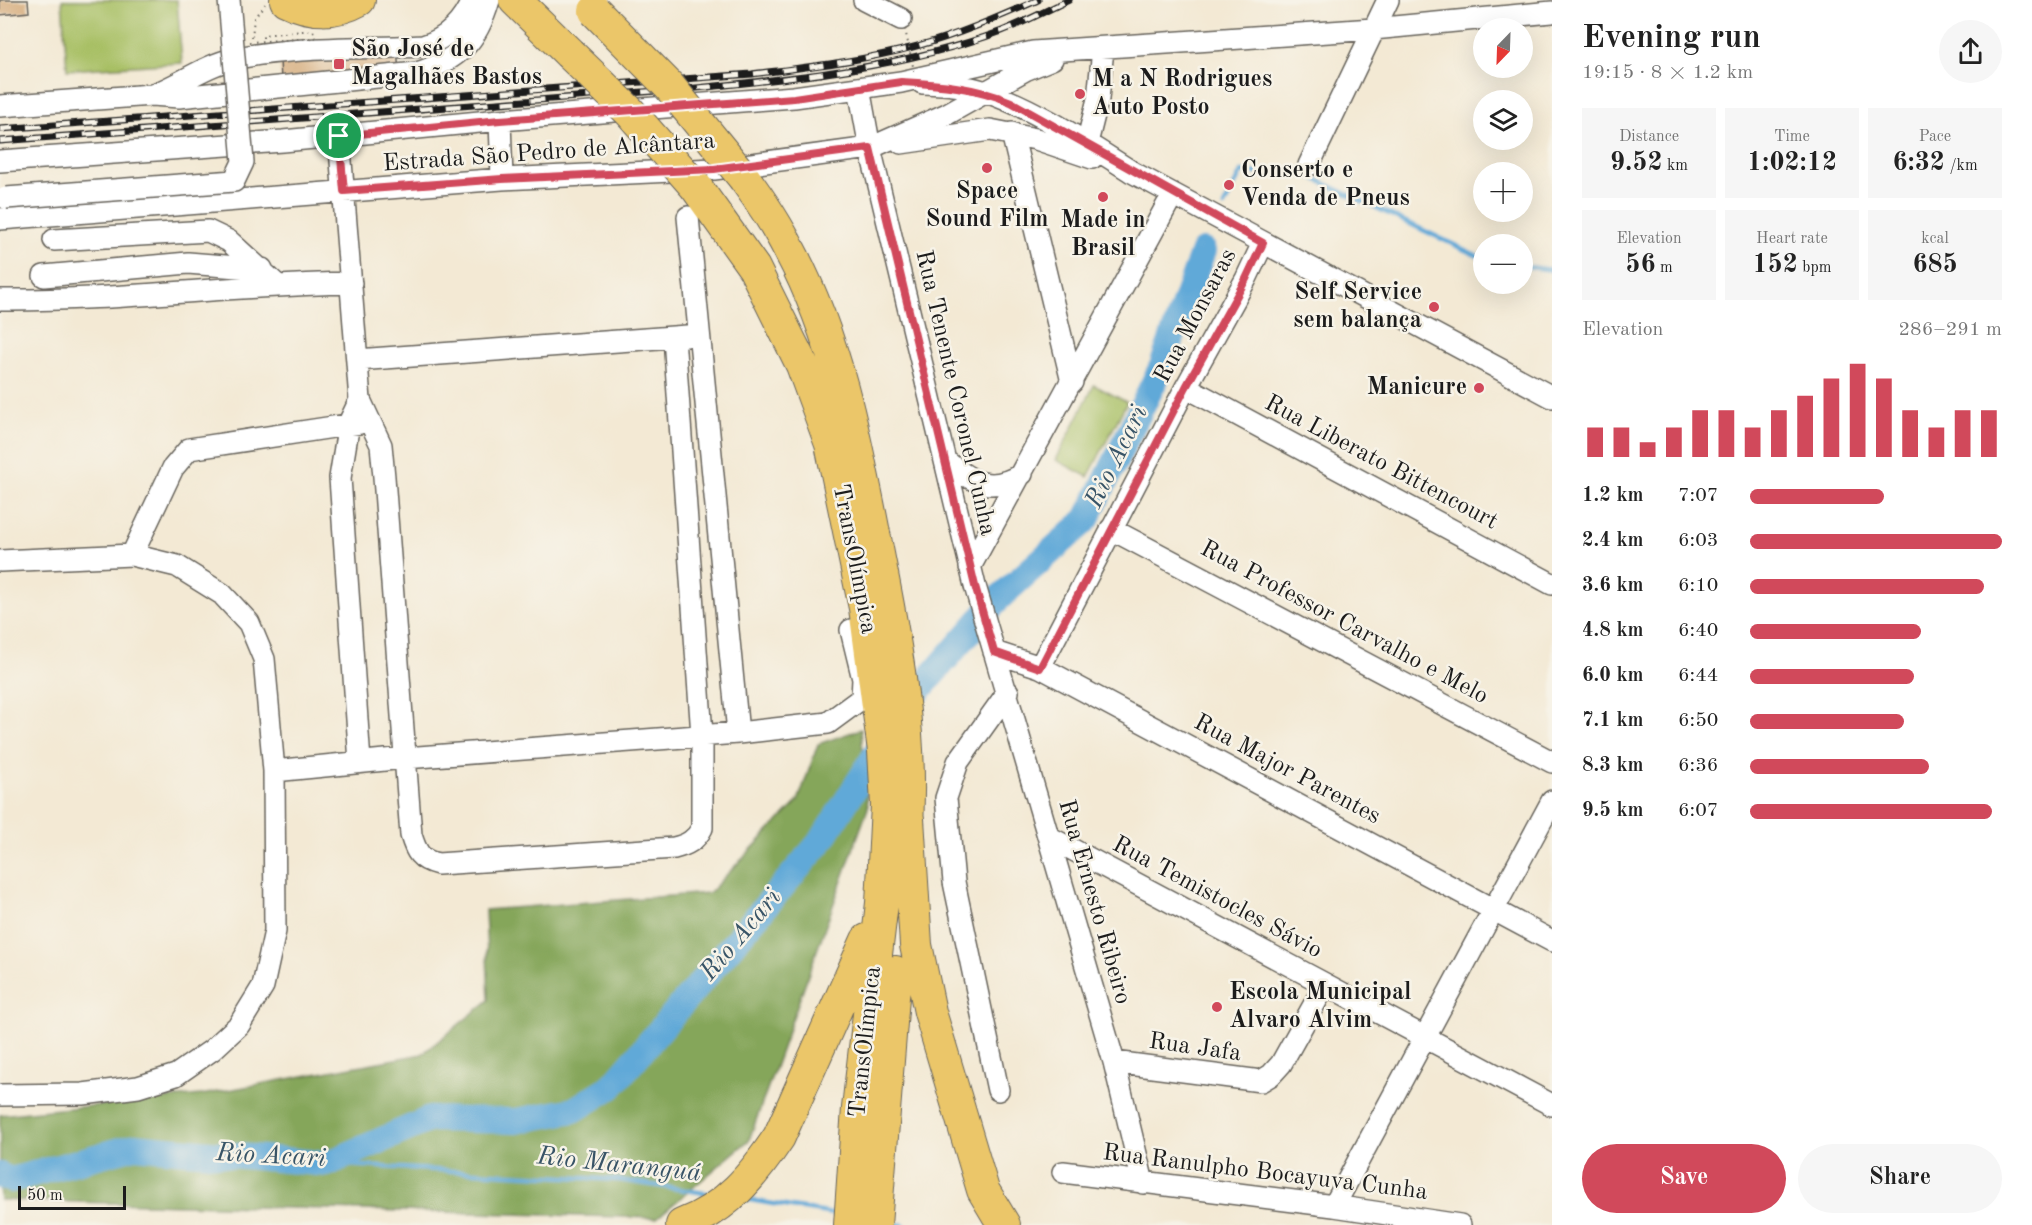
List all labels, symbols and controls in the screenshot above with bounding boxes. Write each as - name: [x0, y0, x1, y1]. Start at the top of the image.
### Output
- north arrow: [1473, 18, 1533, 78]
- map controls: [1473, 18, 1533, 294]
- button: share: [1939, 20, 2002, 83]
- text: Evening run: [1582, 22, 1761, 55]
- place label: São José de Magalhães Bastos: [351, 38, 542, 90]
- marker: São José de Magalhães Bastos: [332, 57, 346, 71]
- text: 19:15 · 8 × 1.2 km: [1582, 63, 1753, 83]
- place label: M a N Rodrigues Auto Posto: [1092, 68, 1272, 120]
- marker: M a N Rodrigues Auto Posto: [1073, 87, 1087, 101]
- button: layers: [1473, 90, 1533, 150]
- pin: [313, 110, 364, 161]
- icon: arrive: [322, 119, 355, 152]
- street label: Estrada São Pedro de Alcântara: [382, 129, 716, 177]
- text: Distance: [1619, 129, 1679, 145]
- text: Time: [1774, 129, 1810, 145]
- text: Pace: [1919, 129, 1951, 145]
- text: 9.52: [1610, 150, 1663, 176]
- text: 1:02:12: [1747, 150, 1837, 176]
- text: 6:32: [1892, 150, 1945, 176]
- text: km: [1663, 158, 1688, 174]
- text: /km: [1945, 158, 1978, 174]
- place label: Conserto e Venda de Pneus: [1241, 159, 1410, 211]
- marker: Space Sound Film: [980, 161, 994, 175]
- button: +: [1473, 162, 1533, 222]
- marker: Conserto e Venda de Pneus: [1222, 178, 1236, 192]
- place label: Space Sound Film: [926, 180, 1048, 232]
- marker: Made in Brasil: [1096, 190, 1110, 204]
- place label: Made in Brasil: [1061, 209, 1145, 261]
- text: Elevation: [1616, 231, 1682, 247]
- text: Heart rate: [1756, 231, 1828, 247]
- text: kcal: [1921, 231, 1949, 247]
- button: −: [1473, 234, 1533, 294]
- street label: Rua Monsaras: [1151, 245, 1241, 387]
- street label: Rua Tenente Coronel Cunha: [910, 248, 1000, 538]
- text: 56: [1625, 252, 1655, 278]
- text: 152: [1753, 252, 1798, 278]
- text: 685: [1912, 252, 1958, 278]
- text: m: [1655, 260, 1673, 276]
- text: bpm: [1798, 260, 1831, 276]
- place label: Self Service sem balança: [1293, 281, 1422, 333]
- marker: Self Service sem balança: [1427, 300, 1441, 314]
- text: Elevation: [1582, 320, 1663, 340]
- text: 286–291 m: [1899, 320, 2002, 340]
- place label: Manicure: [1367, 376, 1467, 400]
- marker: Manicure: [1472, 381, 1486, 395]
- street label: Rua Liberato Bittencourt: [1260, 391, 1502, 535]
- water label: Rio Acari: [1081, 401, 1153, 513]
- street label: TransOlímpica: [828, 482, 880, 636]
- text: 1.2 km: [1582, 486, 1644, 506]
- text: 7:07: [1678, 486, 1718, 506]
- text: 2.4 km: [1582, 531, 1644, 551]
- text: 6:03: [1678, 531, 1718, 551]
- street label: Rua Professor Carvalho e Melo: [1196, 537, 1492, 709]
- text: 3.6 km: [1582, 576, 1644, 596]
- text: 6:10: [1678, 576, 1718, 596]
- text: 4.8 km: [1582, 621, 1644, 641]
- text: 6:40: [1678, 621, 1718, 641]
- text: 6.0 km: [1582, 666, 1644, 686]
- text: 6:44: [1678, 666, 1718, 686]
- street label: Rua Major Parentes: [1190, 711, 1384, 829]
- text: 7.1 km: [1582, 711, 1644, 731]
- text: 6:50: [1678, 711, 1718, 731]
- text: 8.3 km: [1582, 756, 1644, 776]
- text: 6:36: [1678, 756, 1718, 776]
- street label: Rua Ernesto Ribeiro: [1053, 797, 1135, 1007]
- text: 9.5 km: [1582, 801, 1644, 821]
- text: 6:07: [1678, 801, 1718, 821]
- street label: Rua Temistocles Sávio: [1108, 833, 1326, 963]
- water label: Rio Acari: [695, 884, 787, 986]
- street label: TransOlímpica: [846, 965, 886, 1119]
- place label: Escola Municipal Alvaro Alvim: [1229, 981, 1412, 1033]
- marker: Escola Municipal Alvaro Alvim: [1210, 1000, 1224, 1014]
- street label: Rua Jafa: [1147, 1030, 1243, 1066]
- water label: Rio Acari: [214, 1140, 327, 1172]
- street label: Rua Ranulpho Bocayuva Cunha: [1101, 1141, 1429, 1205]
- water label: Rio Maranguá: [535, 1143, 703, 1187]
- button: Save: [1582, 1144, 1786, 1213]
- button: Share: [1798, 1144, 2002, 1213]
- scale bar: [18, 1183, 126, 1210]
- text: 50 m: [27, 1188, 63, 1204]

